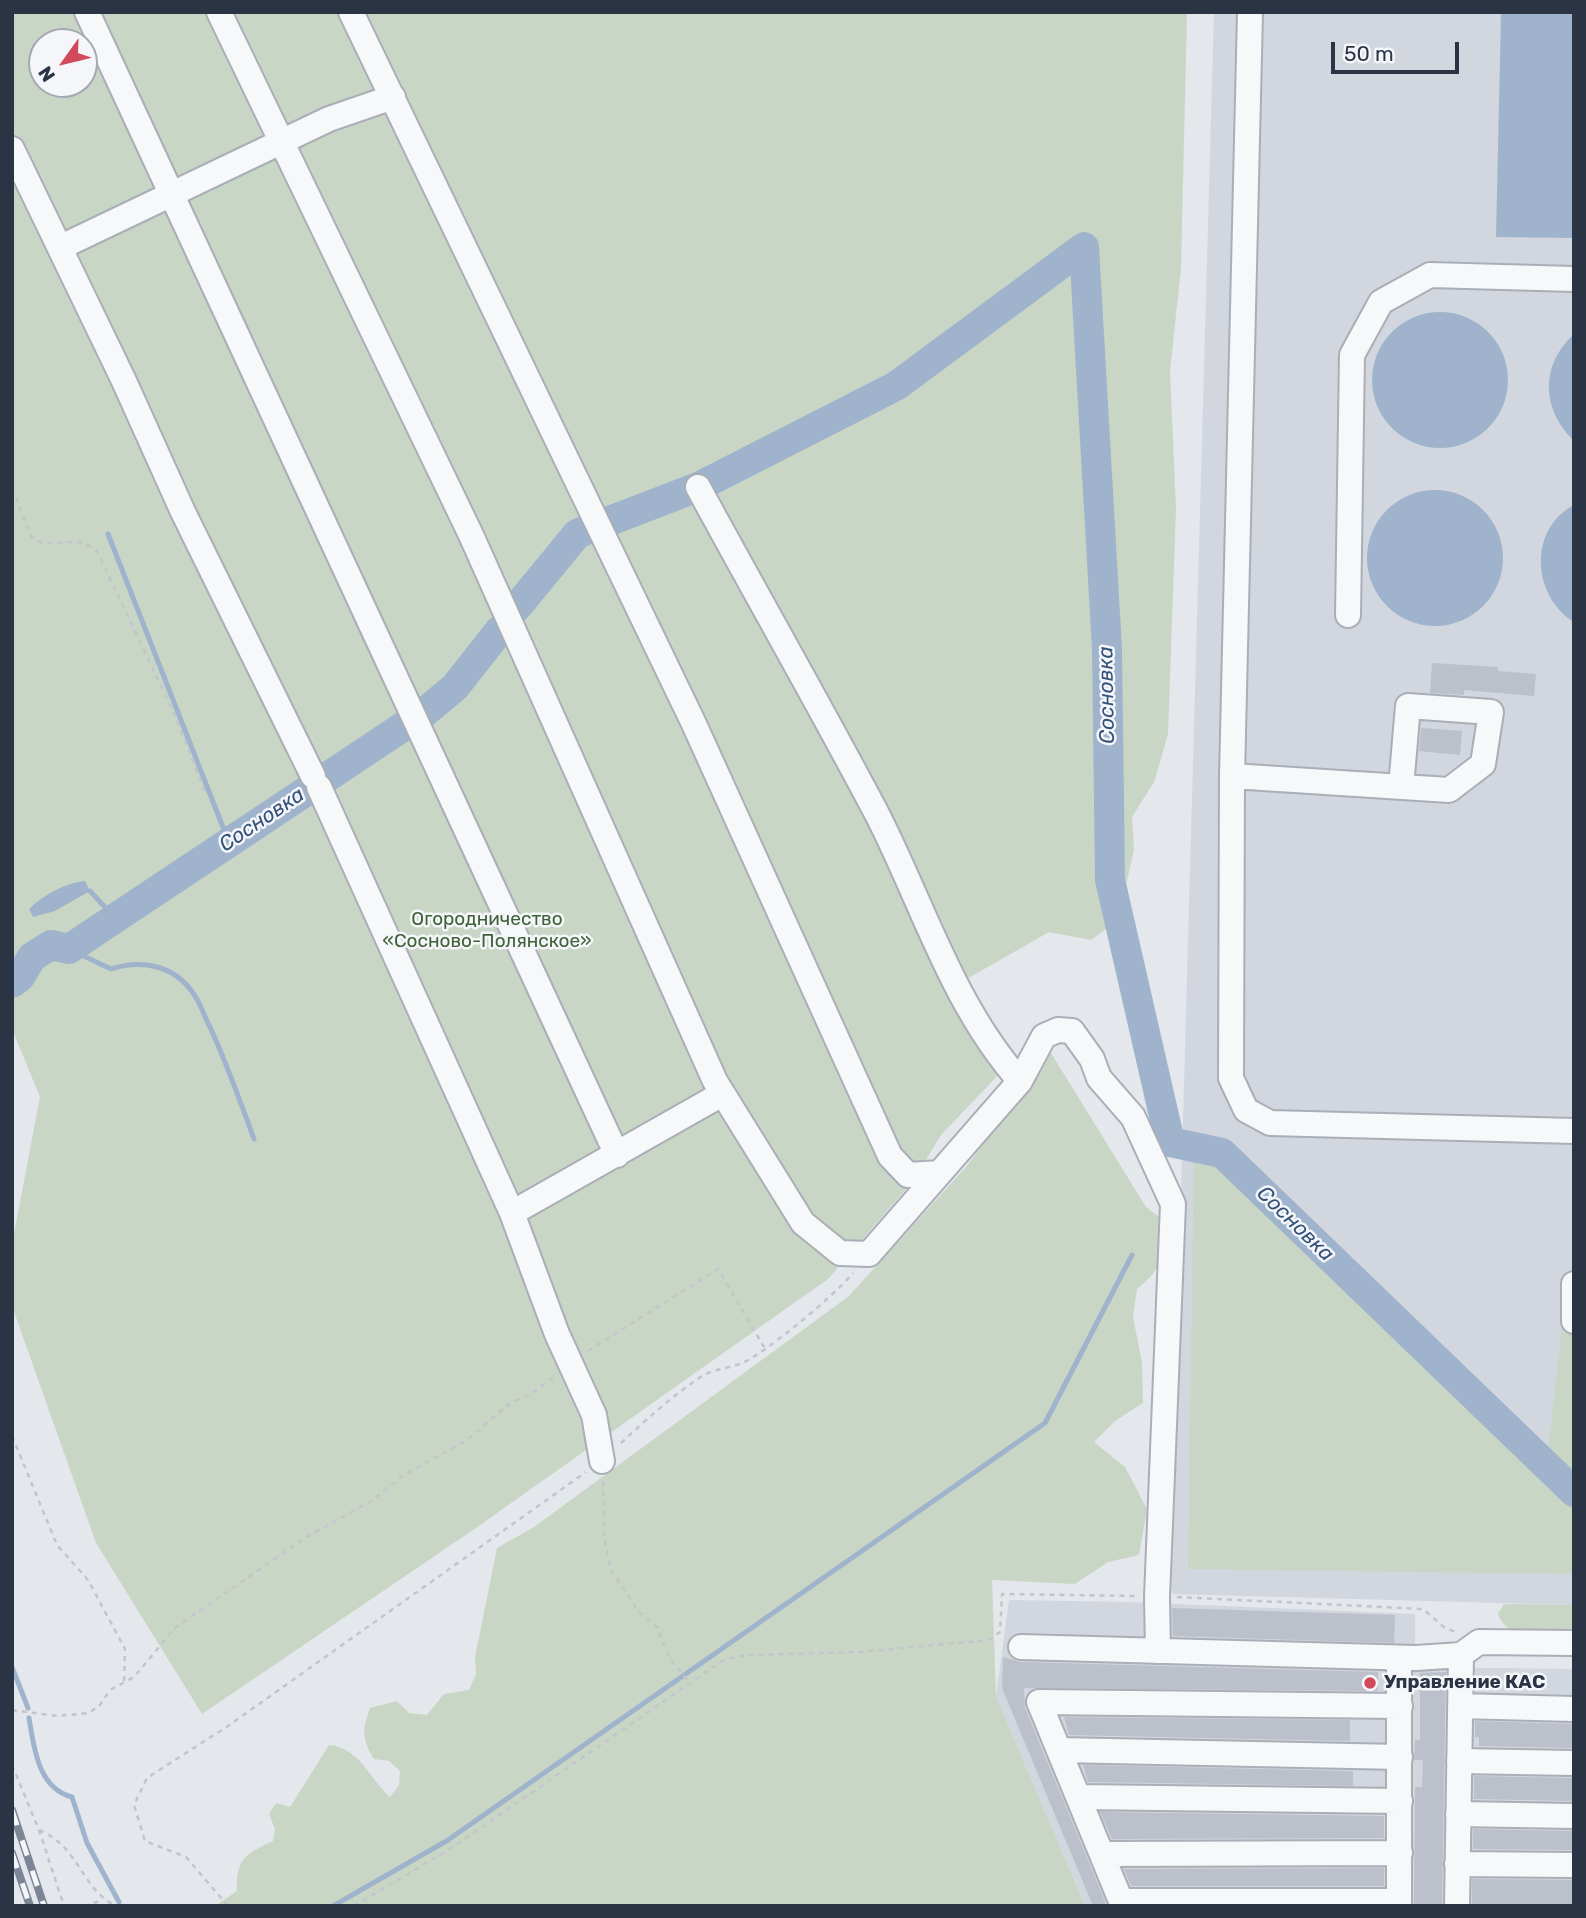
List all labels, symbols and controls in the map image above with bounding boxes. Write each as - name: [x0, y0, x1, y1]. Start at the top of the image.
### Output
- north arrow: [28, 28, 98, 98]
- scale bar: [1334, 28, 1462, 72]
- text: 50 m: [1344, 41, 1394, 66]
- text: N: [33, 62, 60, 86]
- water label: Сосновка: [1094, 646, 1120, 744]
- water label: Сосновка: [215, 782, 309, 858]
- park label: Огородничество «Сосново-Полянское»: [382, 909, 592, 953]
- water label: Сосновка: [1251, 1181, 1339, 1267]
- place label: Управление КАС: [1384, 1672, 1545, 1694]
- marker: Управление КАС: [1362, 1675, 1378, 1691]

